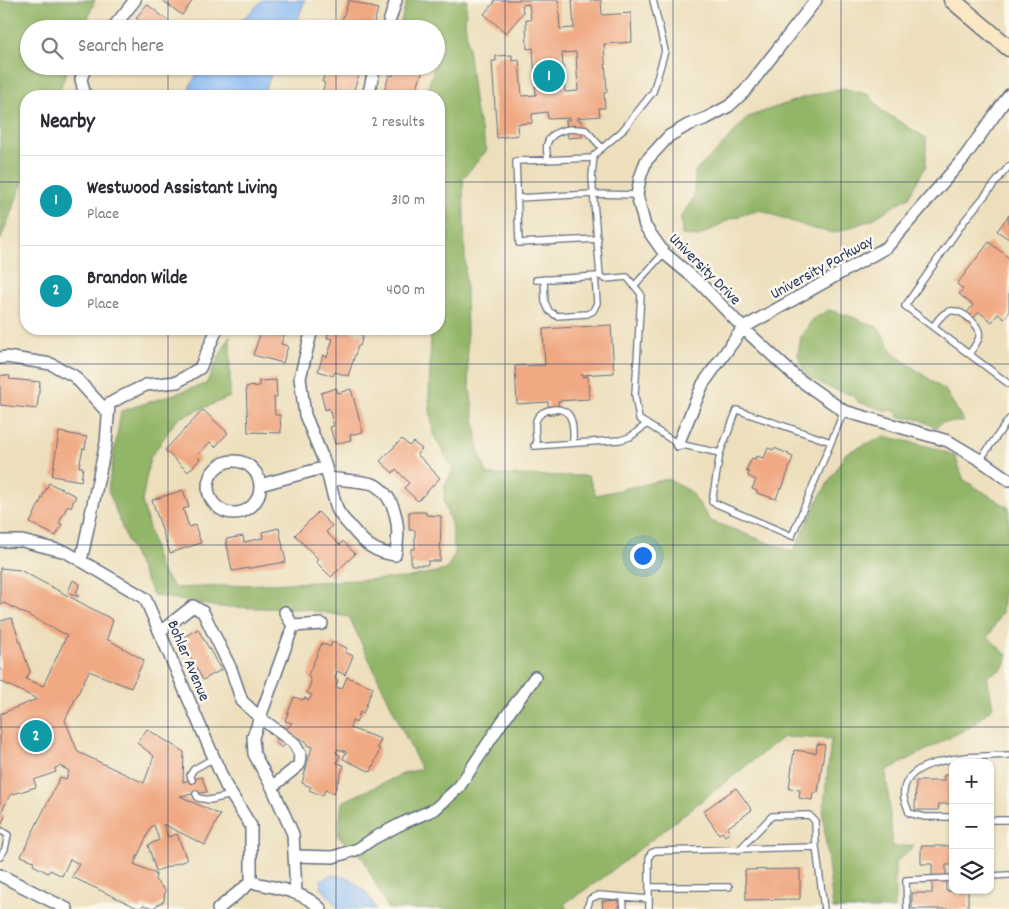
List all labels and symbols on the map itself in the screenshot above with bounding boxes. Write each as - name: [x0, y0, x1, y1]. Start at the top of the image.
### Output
- pin: 1: [533, 57, 565, 95]
- street label: University Drive: [663, 228, 746, 311]
- street label: University Parkway: [766, 230, 879, 306]
- your location: [630, 543, 656, 569]
- street label: Bohler Avenue: [160, 617, 215, 705]
- pin: 2: [20, 717, 52, 755]

